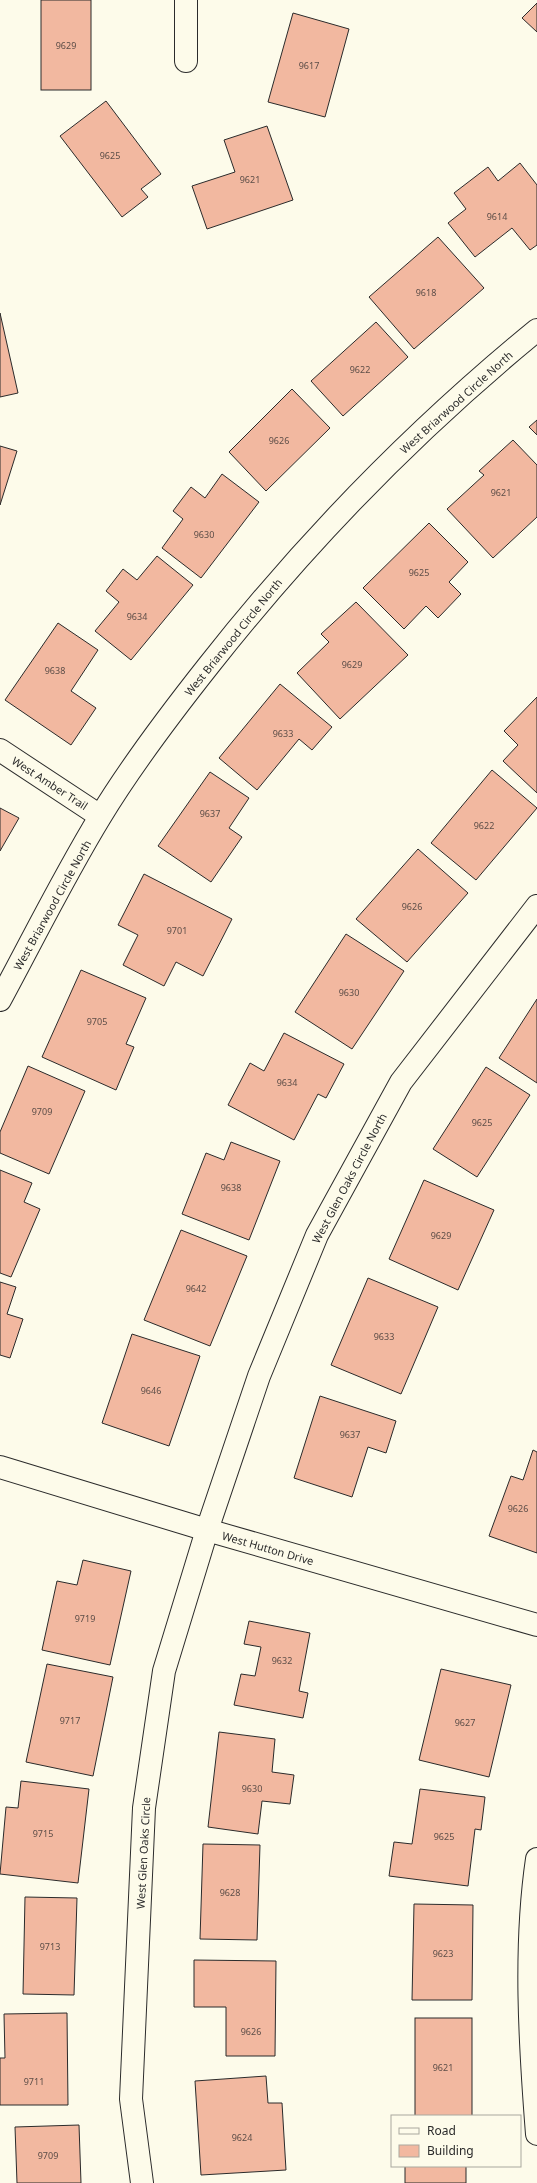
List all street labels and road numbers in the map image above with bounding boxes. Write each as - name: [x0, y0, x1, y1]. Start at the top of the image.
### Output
- street label: West Briarwood Circle North: [396, 347, 516, 457]
- street label: West Briarwood Circle North: [181, 575, 285, 699]
- street label: West Amber Trail: [9, 753, 91, 813]
- street label: West Briarwood Circle North: [10, 837, 94, 973]
- street label: West Glen Oaks Circle North: [308, 1110, 390, 1246]
- street label: West Hutton Drive: [220, 1528, 316, 1568]
- street label: West Glen Oaks Circle: [133, 1797, 153, 1909]

